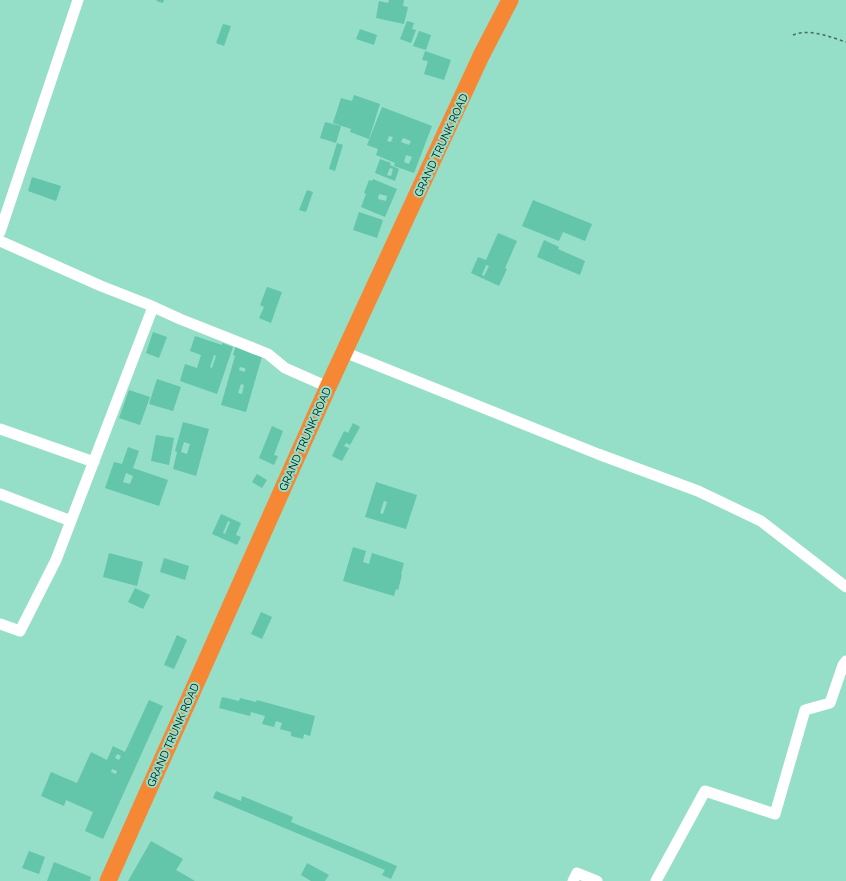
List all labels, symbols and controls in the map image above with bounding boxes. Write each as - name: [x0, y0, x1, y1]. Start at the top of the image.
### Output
- street label: GRAND TRUNK ROAD: [412, 92, 471, 199]
- street label: GRAND TRUNK ROAD: [277, 385, 334, 493]
- street label: GRAND TRUNK ROAD: [145, 681, 202, 789]

